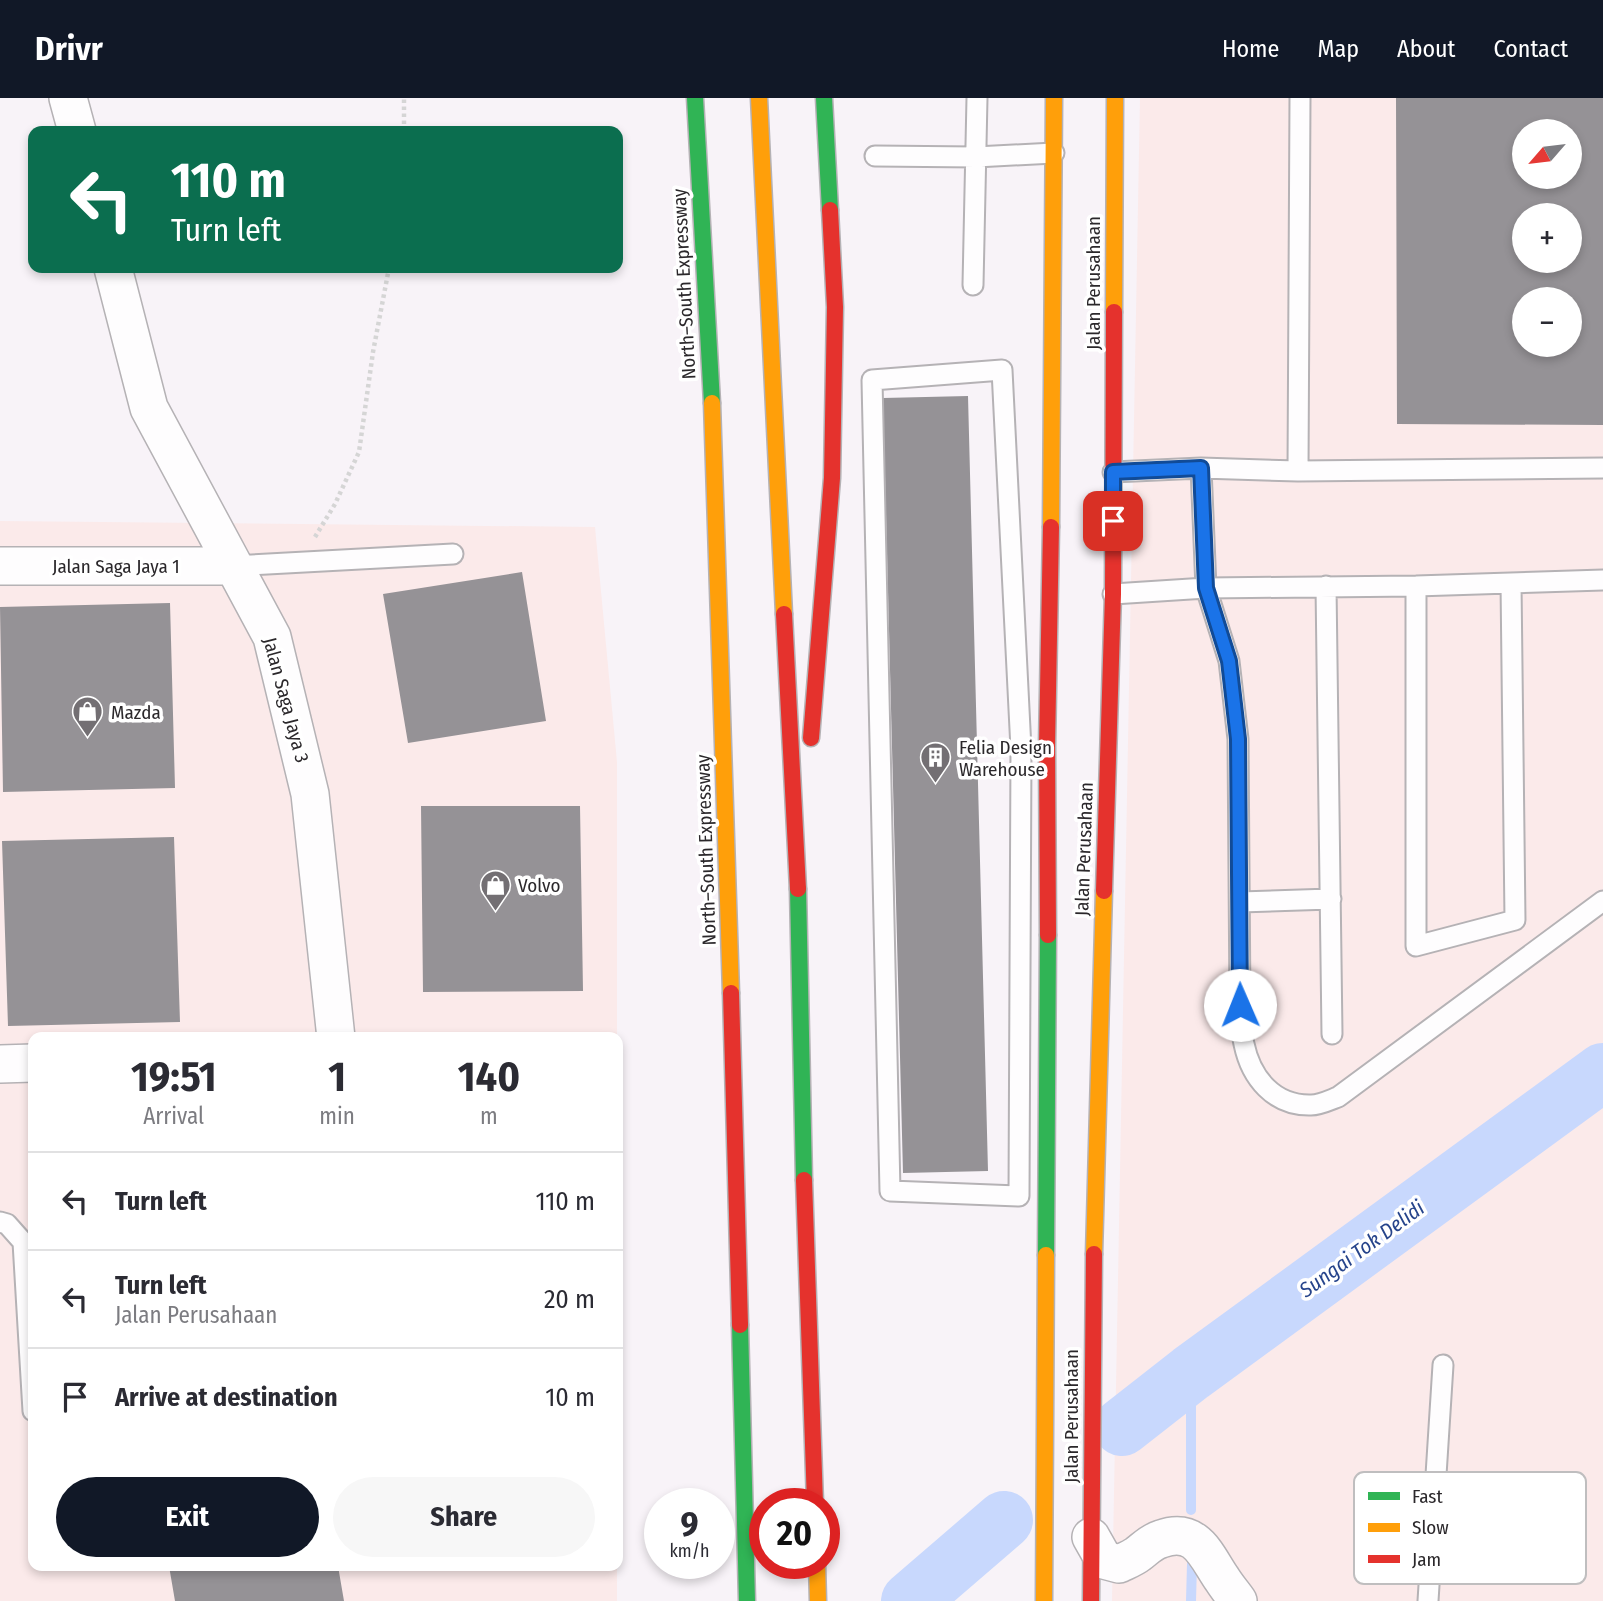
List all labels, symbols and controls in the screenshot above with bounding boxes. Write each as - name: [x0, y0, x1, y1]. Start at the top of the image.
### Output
- text: Drivr: [35, 29, 103, 69]
- text: Home: [1222, 35, 1279, 63]
- text: Map: [1317, 35, 1359, 63]
- text: About: [1397, 35, 1455, 63]
- text: Contact: [1493, 35, 1568, 63]
- north arrow: [1512, 119, 1582, 189]
- map controls: [1512, 119, 1582, 357]
- text: 110 m: [171, 151, 286, 210]
- icon: left: [56, 154, 147, 245]
- street label: North–South Expressway: [667, 187, 700, 380]
- button: +: [1512, 203, 1582, 273]
- text: Turn left: [171, 211, 281, 249]
- street label: Jalan Perusahaan: [1082, 216, 1105, 350]
- button: −: [1512, 287, 1582, 357]
- pin: [1083, 491, 1143, 551]
- icon: arrive: [1094, 502, 1132, 540]
- street label: Jalan Saga Jaya 1: [52, 555, 180, 578]
- street label: Jalan Saga Jaya 3: [258, 635, 314, 765]
- shop icon: Mazda: [71, 695, 105, 739]
- place label: Mazda: [111, 701, 161, 724]
- place label: Felia Design Warehouse: [959, 736, 1052, 781]
- building icon: Felia Design Warehouse: [919, 741, 953, 785]
- street label: North–South Expressway: [691, 754, 721, 946]
- street label: Jalan Perusahaan: [1070, 782, 1098, 916]
- shop icon: Volvo: [478, 868, 512, 912]
- place label: Volvo: [518, 874, 560, 897]
- position arrow: [1203, 968, 1277, 1042]
- text: 19:51: [131, 1052, 216, 1102]
- text: 1: [328, 1052, 346, 1102]
- text: 140: [458, 1052, 520, 1102]
- text: Arrival: [143, 1102, 204, 1130]
- text: min: [319, 1102, 355, 1130]
- text: m: [480, 1102, 498, 1130]
- icon: left: [56, 1182, 94, 1220]
- text: Turn left: [115, 1186, 207, 1217]
- text: 110 m: [535, 1186, 595, 1217]
- water label: Sungai Tok Delidi: [1294, 1194, 1430, 1304]
- text: Turn left: [115, 1270, 207, 1301]
- icon: left: [56, 1280, 94, 1318]
- text: 20 m: [544, 1284, 595, 1315]
- text: Jalan Perusahaan: [115, 1301, 277, 1329]
- street label: Jalan Perusahaan: [1060, 1349, 1083, 1483]
- icon: arrive: [56, 1378, 94, 1416]
- text: Arrive at destination: [115, 1382, 338, 1413]
- text: 10 m: [545, 1382, 595, 1413]
- legend: [1354, 1472, 1586, 1584]
- button: Exit: [56, 1477, 319, 1557]
- button: Share: [333, 1477, 595, 1557]
- text: Fast: [1412, 1485, 1443, 1508]
- speed limit sign: 20: [749, 1488, 840, 1579]
- text: 9: [680, 1503, 699, 1545]
- text: Slow: [1412, 1516, 1449, 1539]
- text: km/h: [669, 1540, 710, 1562]
- text: Jam: [1412, 1548, 1441, 1571]

